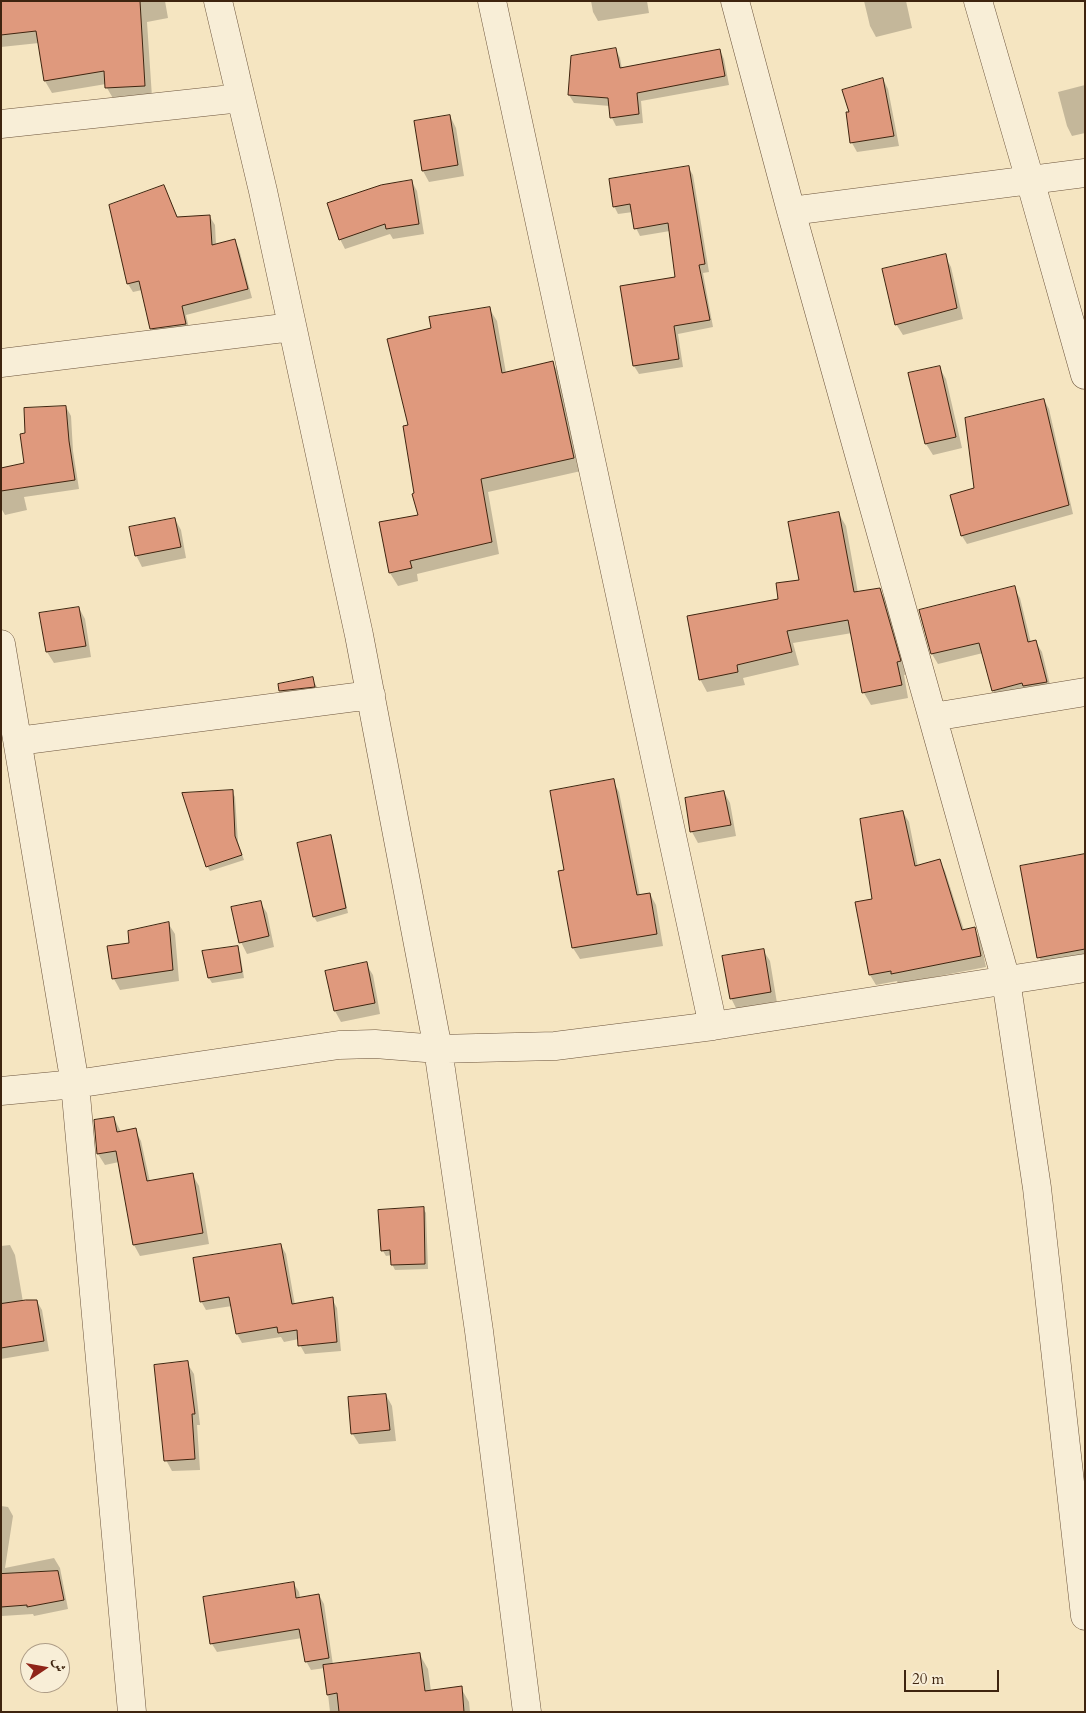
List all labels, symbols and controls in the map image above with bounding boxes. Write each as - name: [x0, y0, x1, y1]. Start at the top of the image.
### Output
- north arrow: [20, 1643, 70, 1693]
- text: ش: [48, 1656, 70, 1674]
- scale bar: [906, 1660, 1001, 1692]
- text: 20 m: [912, 1669, 944, 1689]

